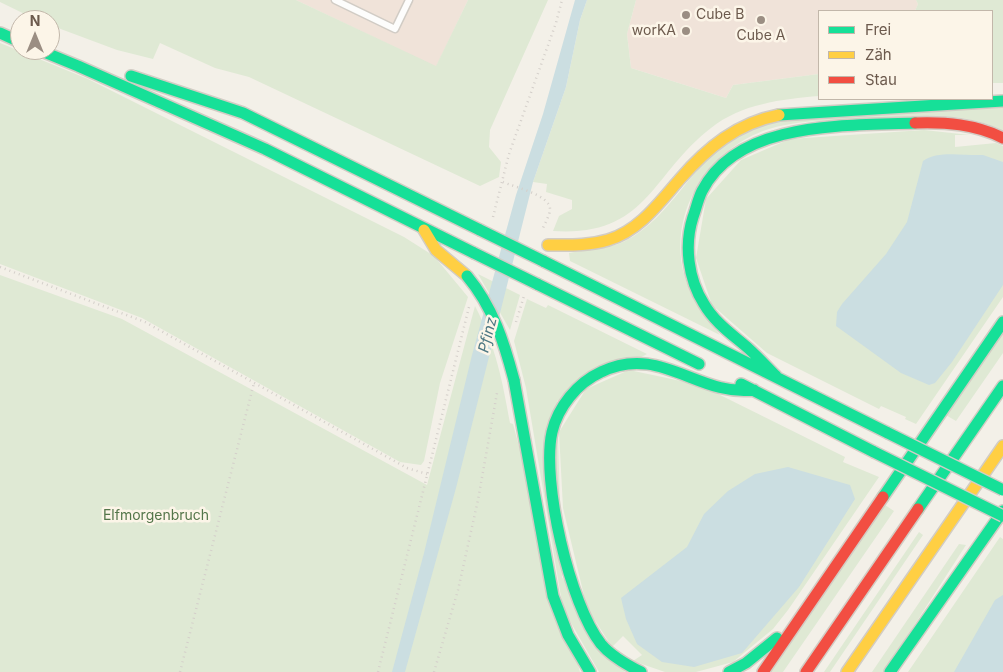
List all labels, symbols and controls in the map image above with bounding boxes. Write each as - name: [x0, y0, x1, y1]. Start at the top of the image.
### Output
- place label: Cube B: [696, 7, 744, 23]
- marker: Cube B: [680, 9, 692, 21]
- north arrow: [10, 10, 60, 60]
- legend: [818, 10, 993, 100]
- text: N: [30, 12, 40, 29]
- marker: Cube A: [755, 14, 767, 26]
- text: Frei: [865, 20, 891, 39]
- place label: worKA: [632, 23, 676, 39]
- marker: worKA: [680, 25, 692, 37]
- place label: Cube A: [737, 28, 785, 44]
- text: Zäh: [865, 45, 892, 64]
- text: Stau: [865, 70, 897, 89]
- water label: Pfinz: [475, 315, 501, 355]
- park label: Elfmorgenbruch: [103, 508, 209, 524]

